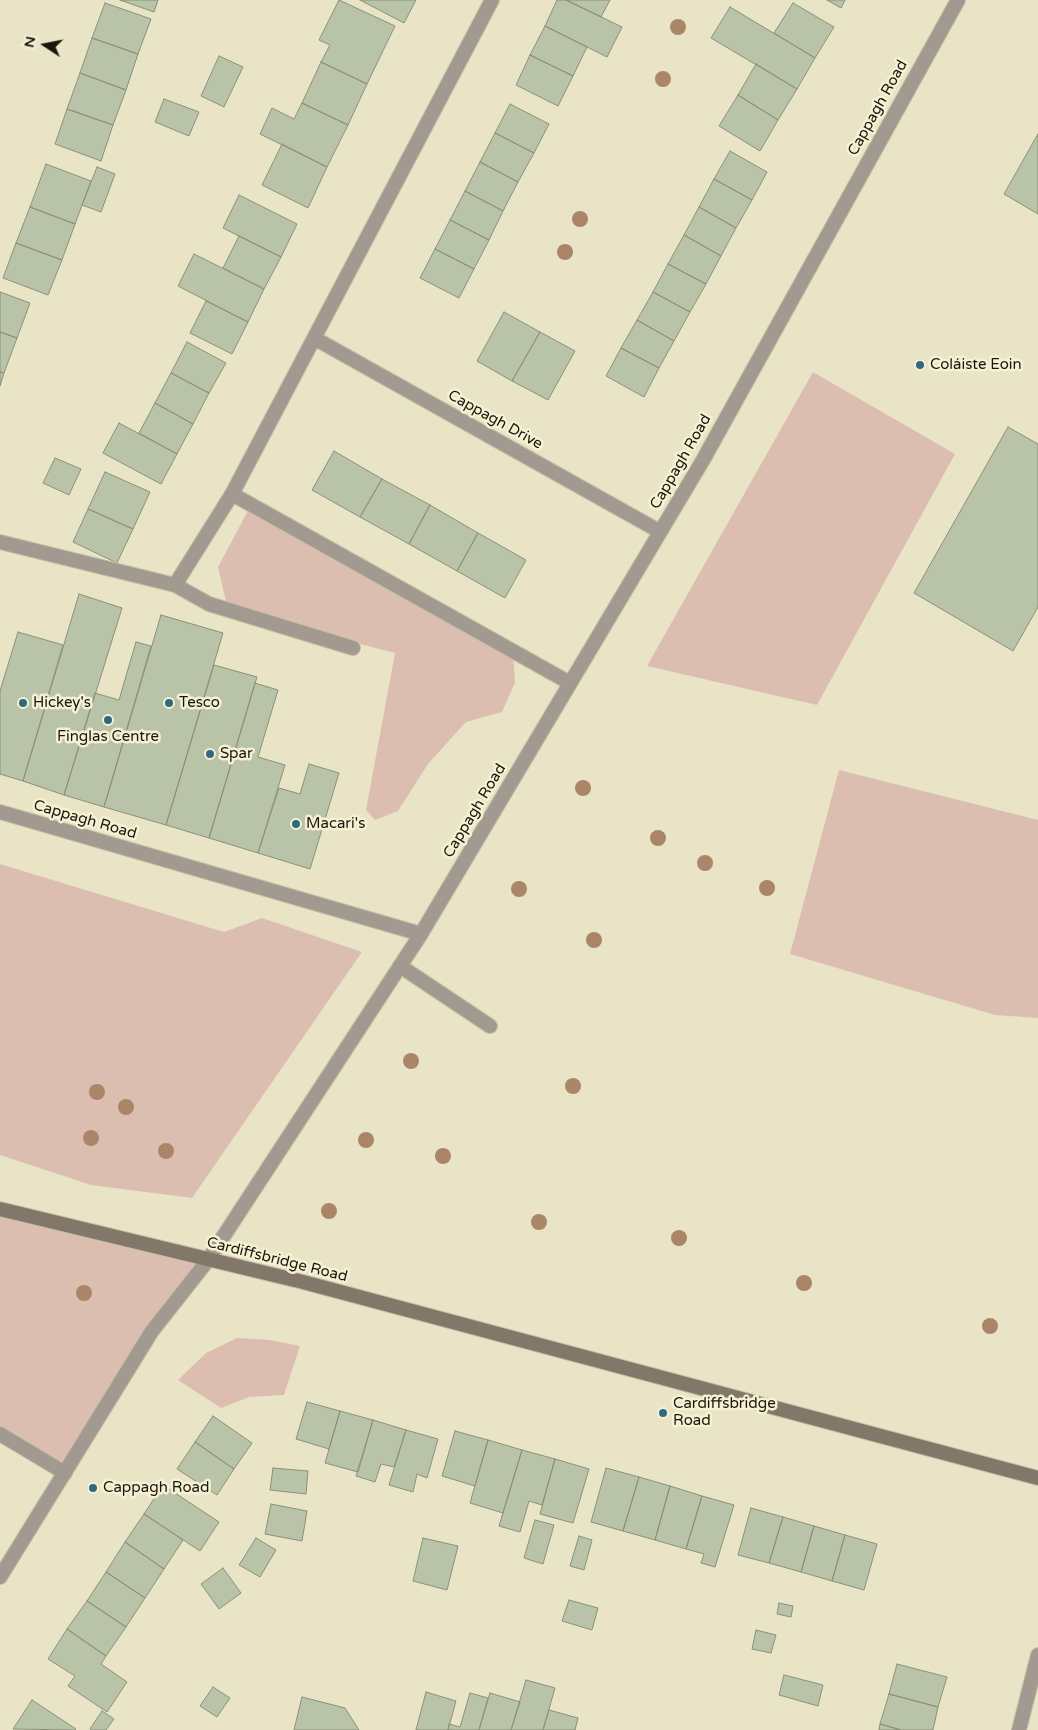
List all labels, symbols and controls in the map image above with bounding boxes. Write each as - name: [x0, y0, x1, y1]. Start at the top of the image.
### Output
- north arrow: [20, 20, 70, 70]
- text: N: [20, 35, 39, 49]
- street label: Cappagh Road: [844, 57, 912, 159]
- place label: Coláiste Eoin: [930, 356, 1022, 374]
- marker: Coláiste Eoin: [914, 359, 926, 371]
- street label: Cappagh Drive: [444, 387, 546, 453]
- street label: Cappagh Road: [647, 411, 715, 513]
- place label: Hickey's: [33, 694, 91, 712]
- place label: Tesco: [179, 694, 220, 712]
- marker: Hickey's: [17, 697, 29, 709]
- marker: Tesco: [163, 697, 175, 709]
- marker: Finglas Centre: [102, 714, 114, 726]
- place label: Finglas Centre: [57, 728, 159, 746]
- place label: Spar: [220, 745, 253, 763]
- marker: Spar: [204, 748, 216, 760]
- street label: Cappagh Road: [440, 761, 510, 861]
- street label: Cappagh Road: [31, 797, 139, 843]
- place label: Macari's: [306, 815, 365, 833]
- marker: Macari's: [290, 818, 302, 830]
- street label: Cardiffsbridge Road: [205, 1234, 349, 1286]
- place label: Cardiffsbridge Road: [673, 1395, 776, 1430]
- marker: Cardiffsbridge Road: [657, 1407, 669, 1419]
- place label: Cappagh Road: [103, 1479, 209, 1497]
- marker: Cappagh Road: [87, 1482, 99, 1494]

